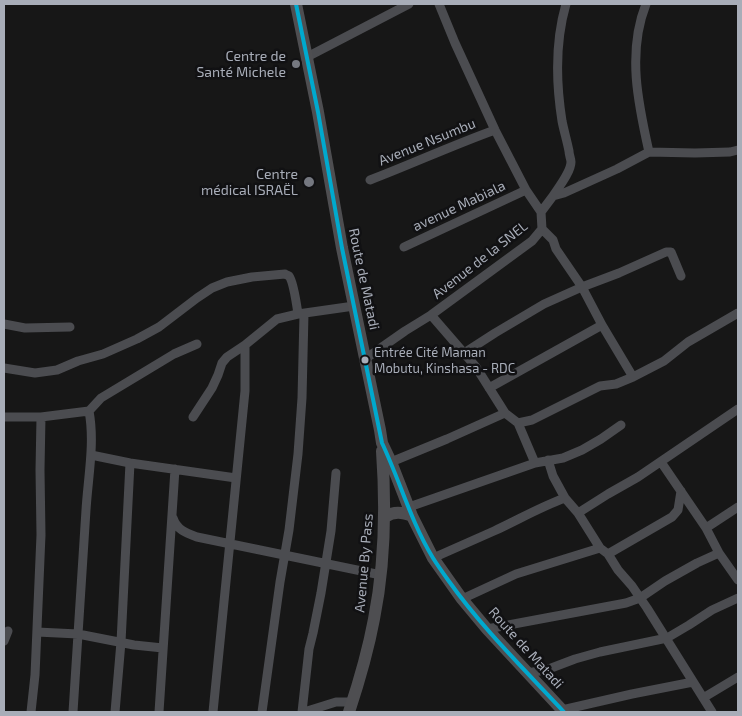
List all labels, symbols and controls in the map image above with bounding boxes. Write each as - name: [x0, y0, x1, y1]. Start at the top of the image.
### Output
- place label: Centre de Santé Michele: [196, 48, 286, 80]
- marker: Centre de Santé Michele: [290, 58, 302, 70]
- street label: Avenue Nsumbu: [376, 115, 478, 169]
- place label: Centre médical ISRAËL: [201, 166, 298, 198]
- marker: Centre médical ISRAËL: [302, 175, 316, 189]
- street label: avenue Mabiala: [410, 177, 508, 235]
- street label: Avenue de la SNEL: [429, 218, 531, 302]
- street label: Route de Matadi: [345, 227, 383, 331]
- place label: Entrée Cité Maman Mobutu, Kinshasa - RDC: [374, 345, 515, 376]
- marker: Entrée Cité Maman Mobutu, Kinshasa - RDC: [360, 355, 370, 365]
- street label: Avenue By Pass: [351, 513, 377, 613]
- street label: Route de Matadi: [485, 604, 567, 692]

